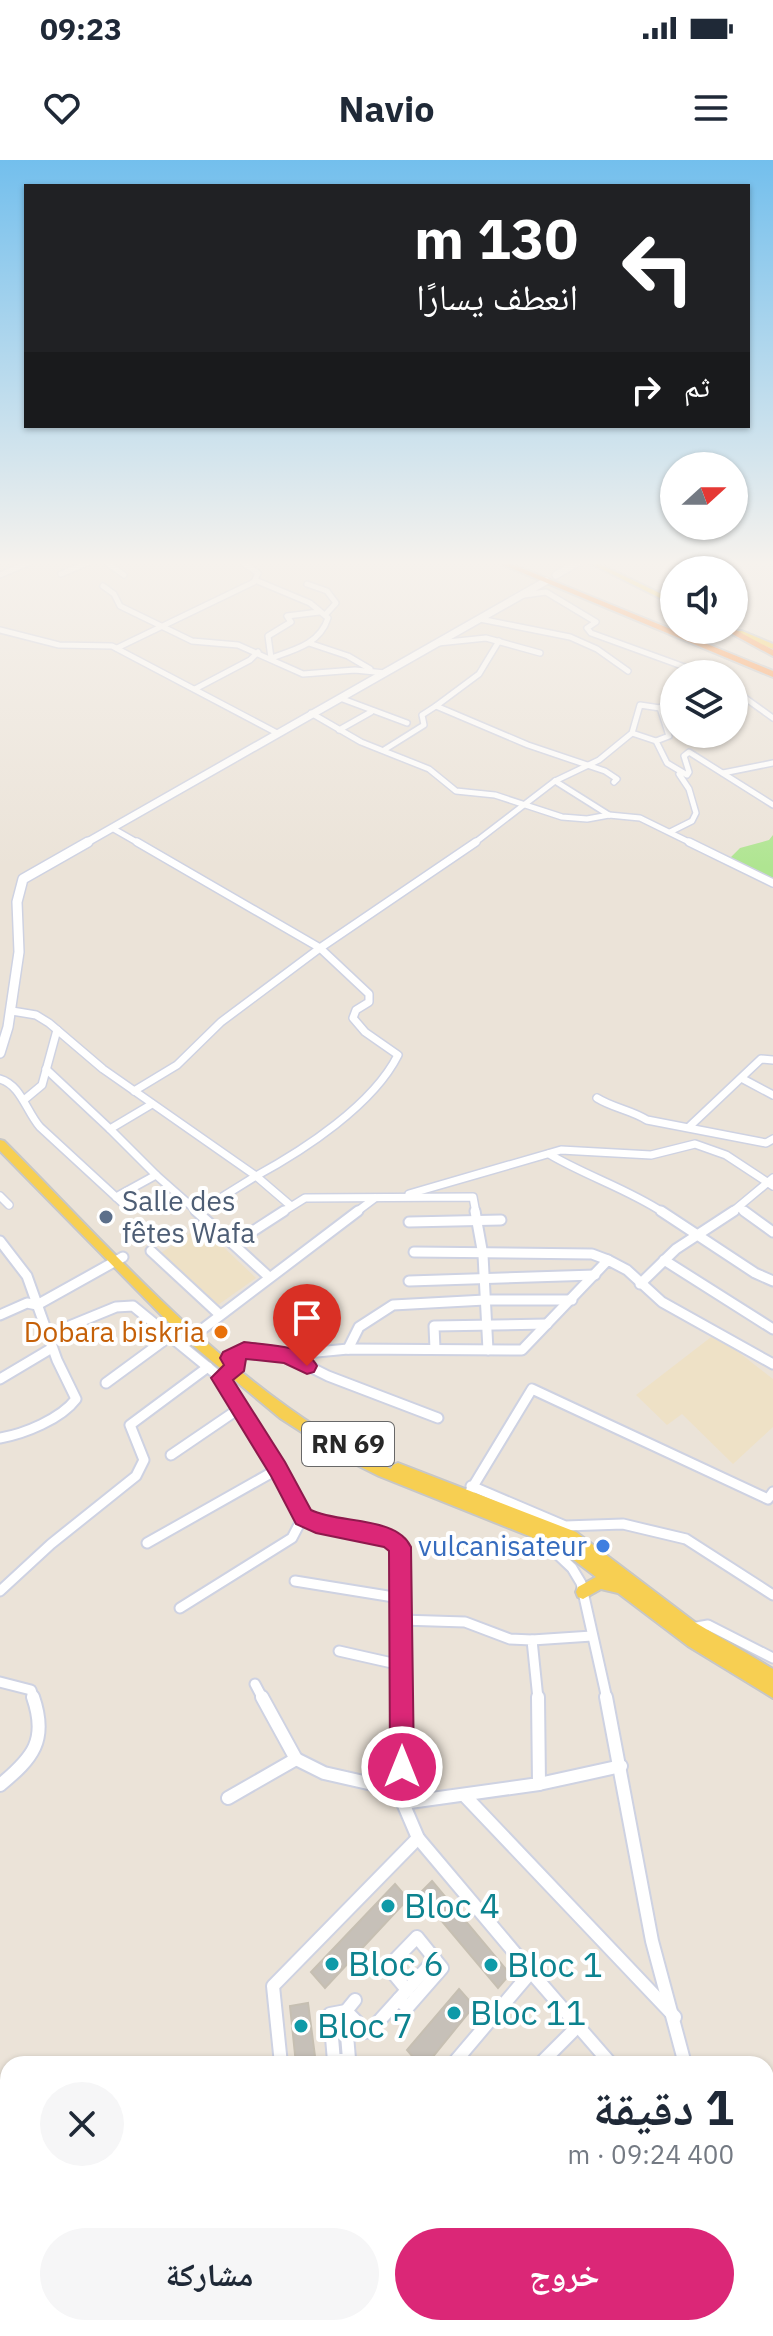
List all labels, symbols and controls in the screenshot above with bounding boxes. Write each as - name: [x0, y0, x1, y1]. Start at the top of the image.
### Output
- text: 09:23: [40, 9, 122, 48]
- text: Navio: [338, 85, 435, 132]
- icon: heart: [40, 86, 84, 130]
- icon: menu: [689, 86, 733, 130]
- text: 130 m: [414, 202, 578, 274]
- icon: left: [606, 216, 710, 320]
- text: انعطف يسارًا: [416, 273, 578, 320]
- text: ثم: [684, 366, 710, 405]
- icon: right: [624, 368, 668, 412]
- north arrow: [660, 452, 748, 540]
- map controls: [660, 452, 748, 748]
- button: sound: [660, 556, 748, 644]
- button: layers: [660, 660, 748, 748]
- place label: Salle des fêtes Wafa: [122, 1182, 255, 1251]
- marker: Salle des fêtes Wafa: [97, 1208, 115, 1226]
- pin: [273, 1284, 341, 1366]
- icon: arrive: [285, 1296, 329, 1340]
- place label: Dobara biskria: [24, 1313, 205, 1350]
- marker: Dobara biskria: [212, 1323, 230, 1341]
- road number: RN 69: [302, 1422, 394, 1466]
- place label: vulcanisateur: [418, 1527, 587, 1564]
- marker: vulcanisateur: [594, 1537, 612, 1555]
- position arrow: [360, 1725, 444, 1809]
- place label: Bloc 4: [404, 1883, 500, 1927]
- marker: Bloc 4: [379, 1897, 397, 1915]
- place label: Bloc 6: [348, 1941, 444, 1985]
- place label: Bloc 1: [507, 1942, 603, 1986]
- marker: Bloc 6: [323, 1955, 341, 1973]
- marker: Bloc 1: [482, 1956, 500, 1974]
- place label: Bloc 11: [470, 1990, 586, 2034]
- place label: Bloc 7: [317, 2003, 413, 2047]
- marker: Bloc 11: [445, 2004, 463, 2022]
- marker: Bloc 7: [292, 2017, 310, 2035]
- text: 1 دقيقة: [593, 2076, 734, 2138]
- button: close: [40, 2082, 124, 2166]
- text: 400 m · 09:24: [568, 2137, 734, 2171]
- button: مشاركة: [40, 2228, 379, 2320]
- button: خروج: [395, 2228, 734, 2320]

